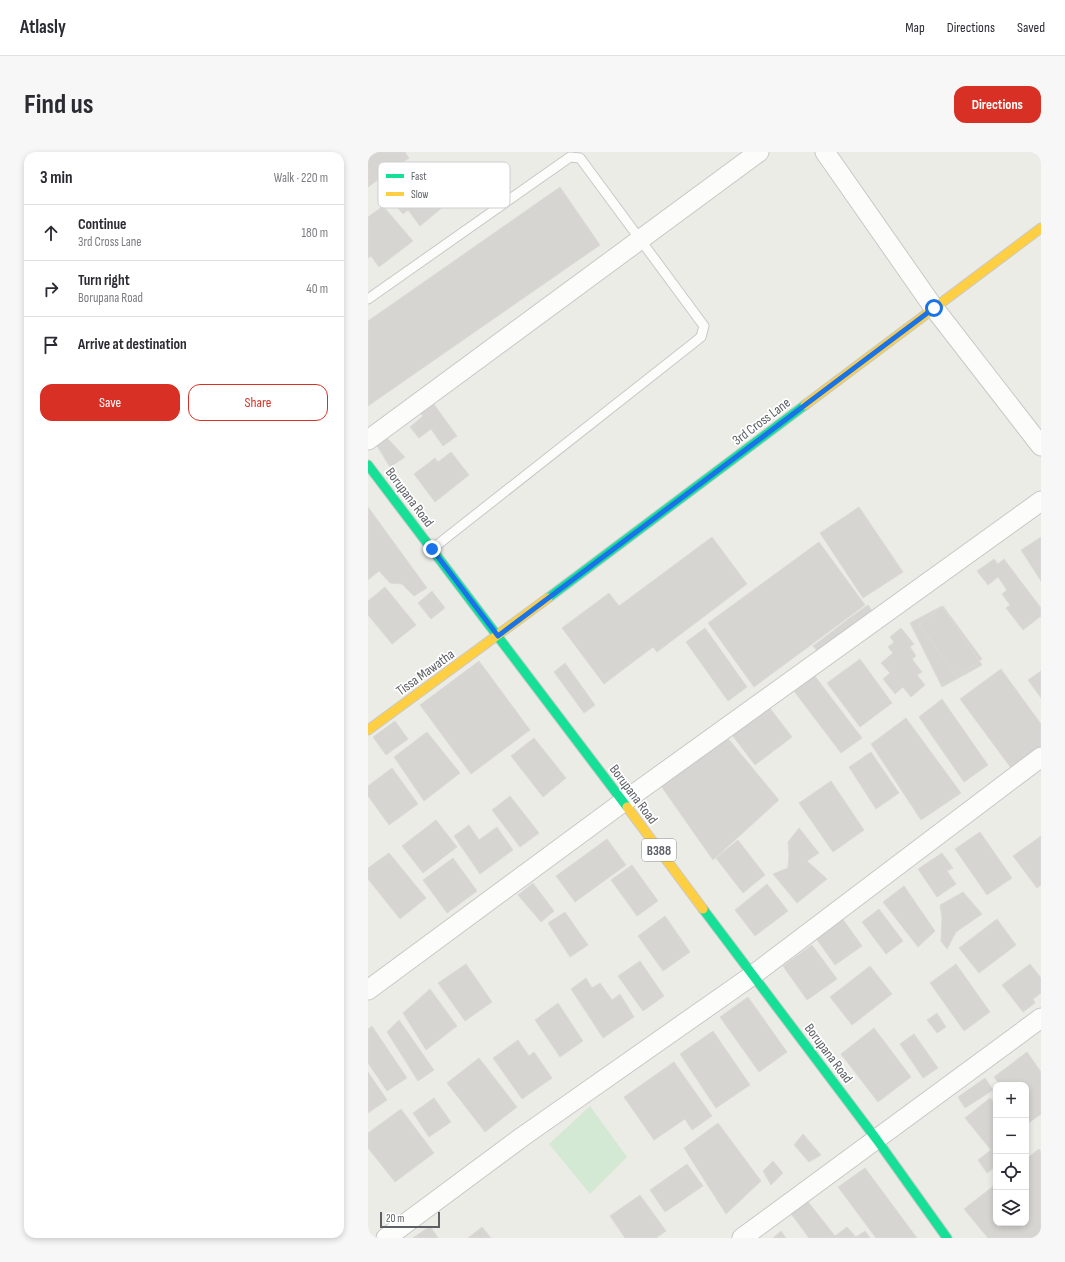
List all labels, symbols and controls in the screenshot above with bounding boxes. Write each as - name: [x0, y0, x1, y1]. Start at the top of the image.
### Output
- text: Atlasly: [20, 16, 66, 39]
- text: Map: [905, 19, 925, 36]
- text: Directions: [947, 19, 995, 36]
- text: Saved: [1017, 19, 1045, 36]
- button: Directions: [954, 86, 1041, 123]
- text: Find us: [24, 88, 93, 121]
- legend: [378, 162, 510, 208]
- text: 3 min: [40, 168, 73, 188]
- text: Walk · 220 m: [274, 170, 328, 186]
- text: Fast: [411, 170, 427, 183]
- text: Slow: [411, 188, 428, 201]
- text: Continue: [78, 215, 127, 234]
- icon: ahead: [40, 222, 62, 244]
- text: 180 m: [302, 225, 328, 241]
- text: 3rd Cross Lane: [78, 234, 142, 250]
- text: Turn right: [78, 271, 130, 290]
- icon: right: [40, 278, 62, 300]
- text: 40 m: [306, 281, 328, 297]
- text: Borupana Road: [78, 290, 143, 306]
- route start: [925, 299, 943, 317]
- icon: arrive: [40, 334, 62, 356]
- text: Arrive at destination: [78, 335, 187, 354]
- button: Save: [40, 384, 180, 421]
- button: Share: [188, 384, 328, 421]
- street label: 3rd Cross Lane: [729, 394, 794, 449]
- street label: Borupana Road: [382, 464, 438, 531]
- route end: [423, 540, 441, 558]
- street label: Tissa Mawatha: [393, 646, 458, 699]
- street label: Borupana Road: [606, 761, 662, 828]
- road number: B388: [642, 839, 676, 861]
- street label: Borupana Road: [801, 1020, 857, 1087]
- map controls: [993, 1082, 1029, 1226]
- button: +: [993, 1082, 1029, 1118]
- button: −: [993, 1118, 1029, 1154]
- button: locate: [993, 1154, 1029, 1190]
- button: layers: [993, 1190, 1029, 1226]
- scale bar: [380, 1210, 440, 1229]
- text: 20 m: [386, 1212, 404, 1225]

